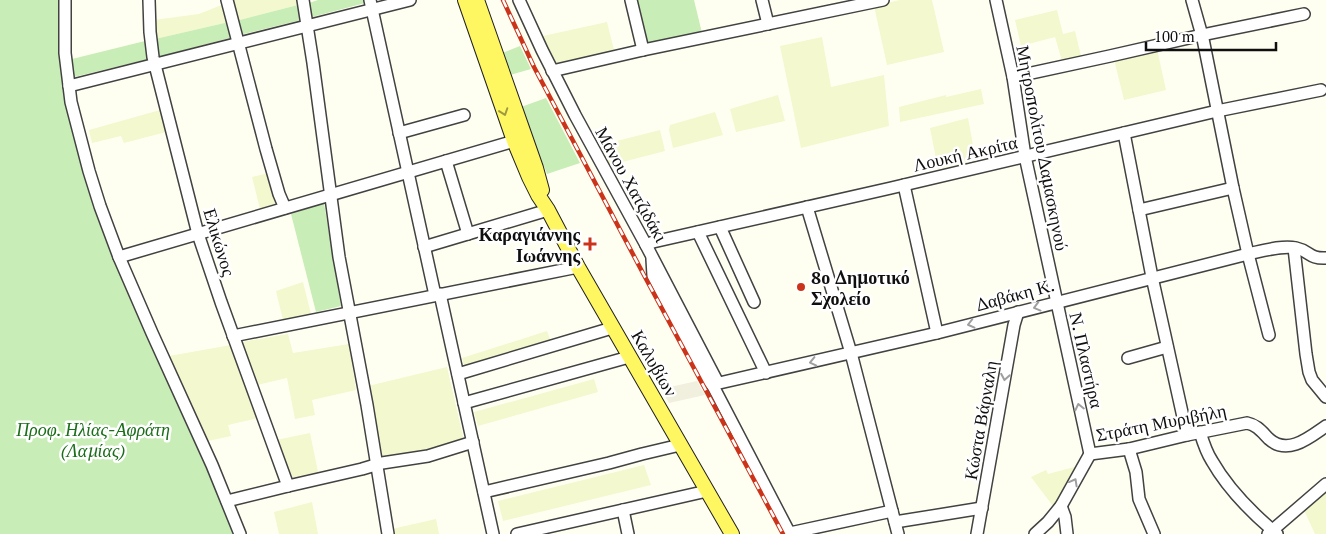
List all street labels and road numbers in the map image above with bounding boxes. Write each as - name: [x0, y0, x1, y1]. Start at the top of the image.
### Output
- street label: Μητροπολίτου Δαμασκηνού: [1011, 43, 1075, 253]
- street label: Μάνου Χατζιδάκι: [590, 122, 674, 246]
- street label: Λουκή Ακρίτα: [910, 129, 1020, 177]
- street label: Ελικώνος: [198, 205, 242, 279]
- street label: Δαβάκη Κ.: [973, 272, 1057, 316]
- street label: Ν. Πλαστήρα: [1064, 310, 1110, 411]
- street label: Καλυβίων: [626, 325, 684, 401]
- street label: Κώστα Βάρναλη: [958, 358, 1002, 482]
- street label: Στράτη Μυριβήλη: [1094, 398, 1228, 446]

